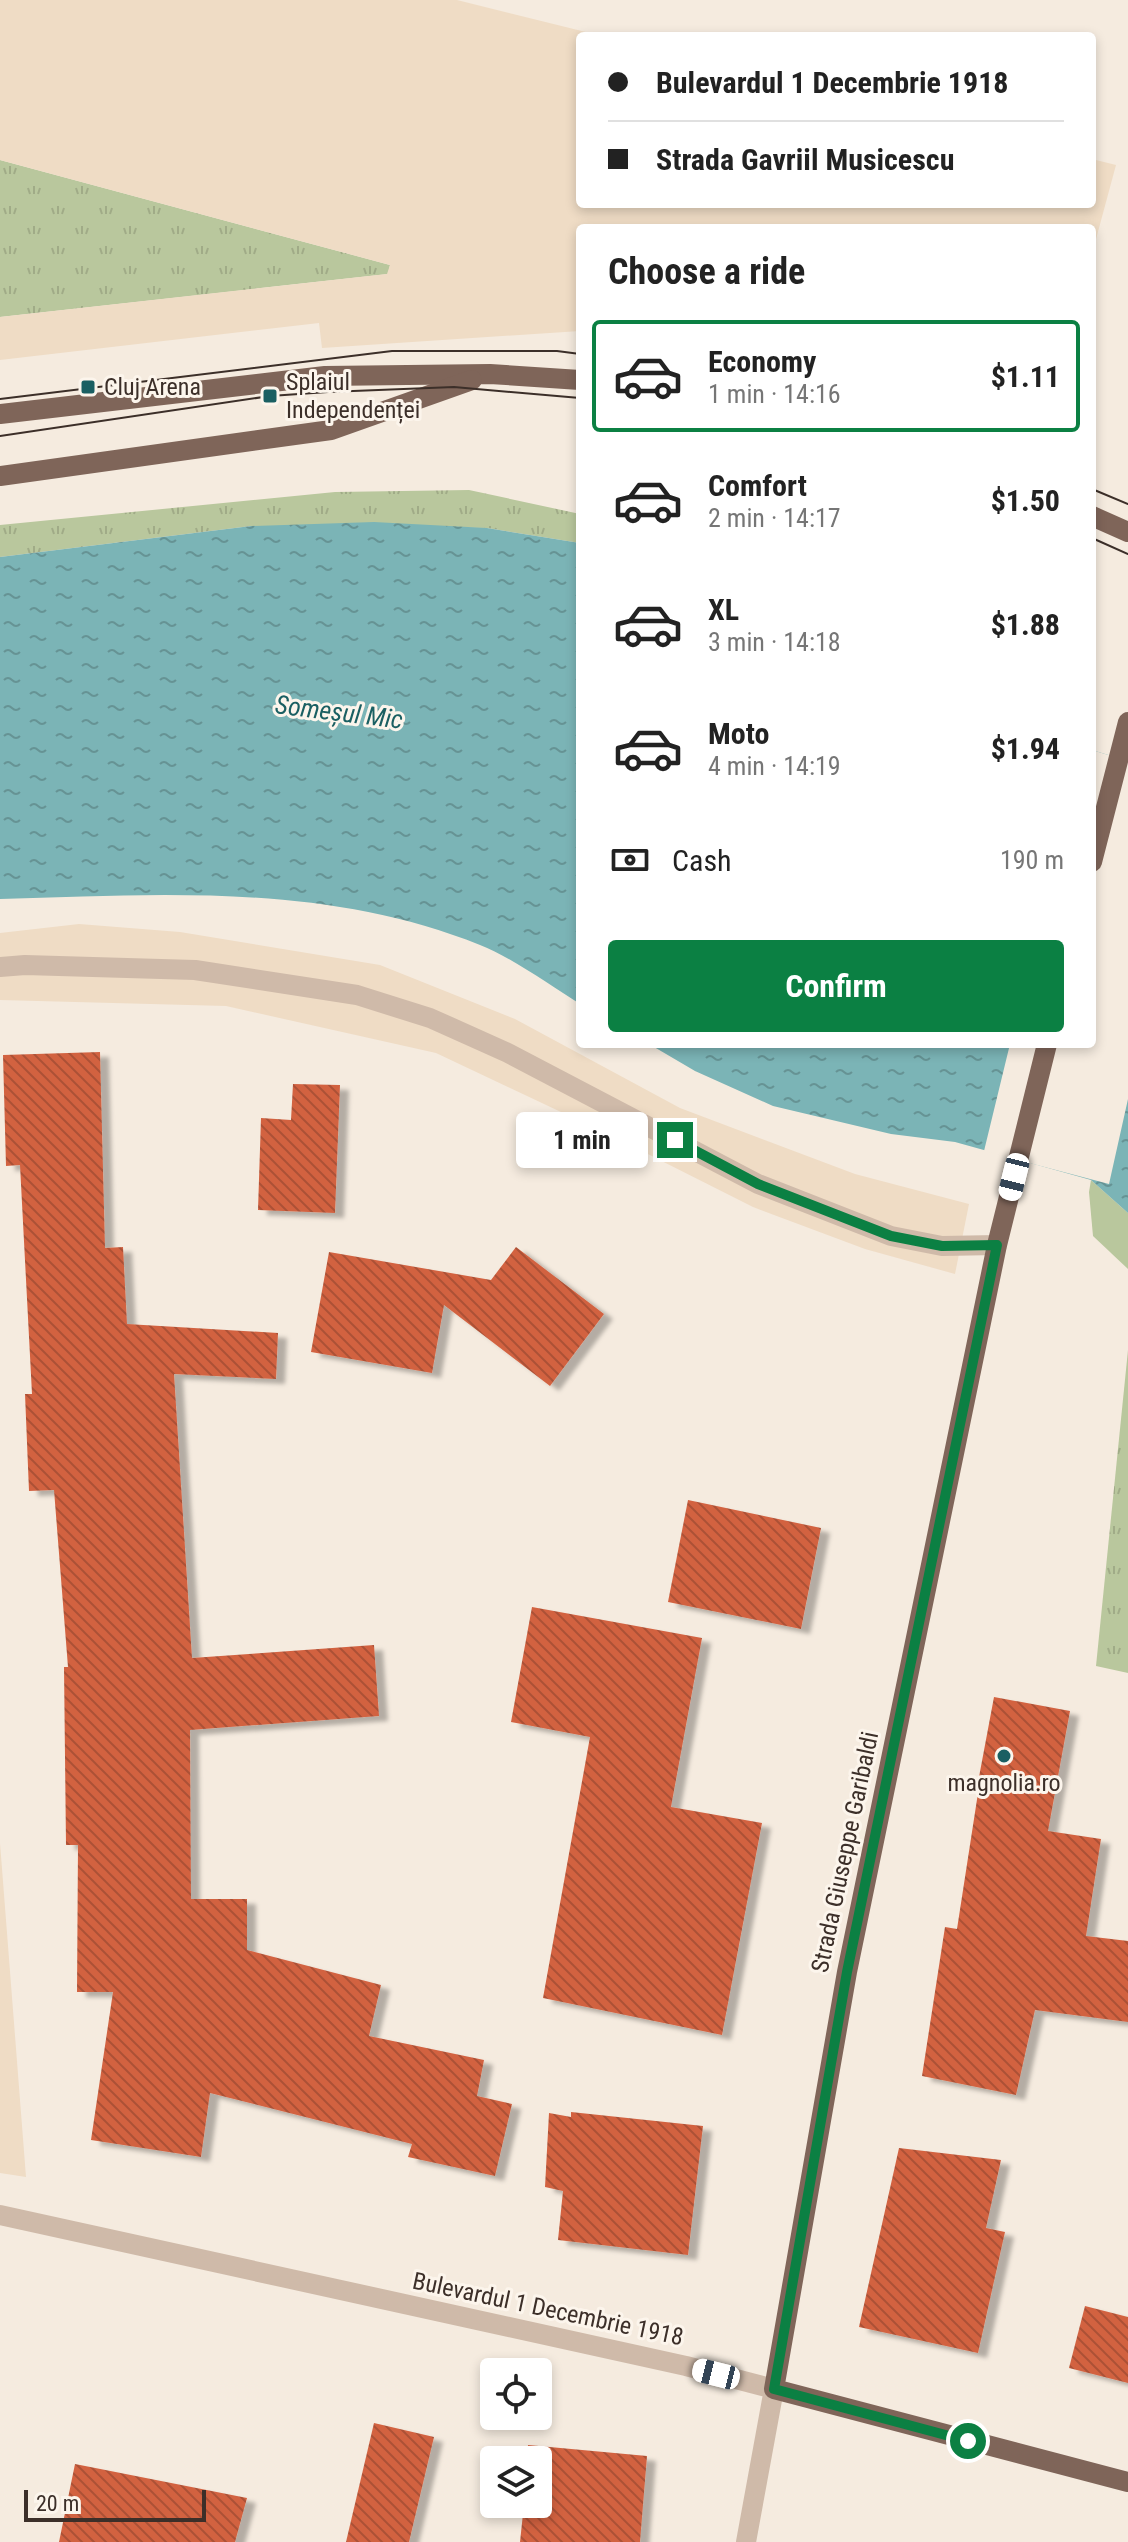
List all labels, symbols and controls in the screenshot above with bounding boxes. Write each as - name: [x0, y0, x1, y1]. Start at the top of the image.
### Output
- text: Bulevardul 1 Decembrie 1918: [656, 65, 1008, 100]
- text: Strada Gavriil Musicescu: [656, 142, 954, 177]
- text: Choose a ride: [608, 251, 805, 293]
- icon: car: [612, 340, 684, 412]
- text: Economy: [708, 344, 816, 379]
- text: $1.11: [991, 359, 1060, 394]
- place label: Splaiul Independenței: [286, 368, 420, 424]
- place label: Cluj Arena: [104, 373, 201, 401]
- marker: Cluj Arena: [79, 378, 97, 396]
- text: 1 min · 14:16: [708, 379, 841, 409]
- marker: Splaiul Independenței: [261, 387, 279, 405]
- icon: car: [612, 464, 684, 536]
- text: Comfort: [708, 468, 807, 503]
- text: $1.50: [991, 483, 1060, 518]
- text: 2 min · 14:17: [708, 503, 841, 533]
- icon: car: [612, 588, 684, 660]
- text: XL: [708, 592, 739, 627]
- text: $1.88: [991, 607, 1060, 642]
- text: 3 min · 14:18: [708, 627, 841, 657]
- water label: Someșul Mic: [273, 689, 405, 736]
- icon: car: [612, 712, 684, 784]
- text: Moto: [708, 716, 769, 751]
- text: $1.94: [991, 731, 1060, 766]
- text: 4 min · 14:19: [708, 751, 841, 781]
- icon: cash: [608, 838, 652, 882]
- text: Cash: [672, 843, 732, 878]
- text: 190 m: [1000, 845, 1064, 875]
- button: Confirm: [608, 940, 1064, 1032]
- callout: 1 min: [515, 1112, 647, 1168]
- route end: [657, 1122, 693, 1158]
- text: 1 min: [553, 1125, 611, 1155]
- car: [997, 1151, 1031, 1203]
- street label: Strada Giuseppe Garibaldi: [806, 1729, 884, 1975]
- marker: magnolia.ro: [995, 1747, 1013, 1765]
- place label: magnolia.ro: [947, 1769, 1061, 1797]
- street label: Bulevardul 1 Decembrie 1918: [410, 2267, 686, 2351]
- car: [690, 2357, 742, 2391]
- map controls: [480, 2358, 552, 2518]
- button: locate: [480, 2358, 552, 2430]
- route start: [950, 2423, 986, 2459]
- button: layers: [480, 2446, 552, 2518]
- scale bar: [24, 2486, 206, 2522]
- text: 20 m: [36, 2491, 79, 2516]

